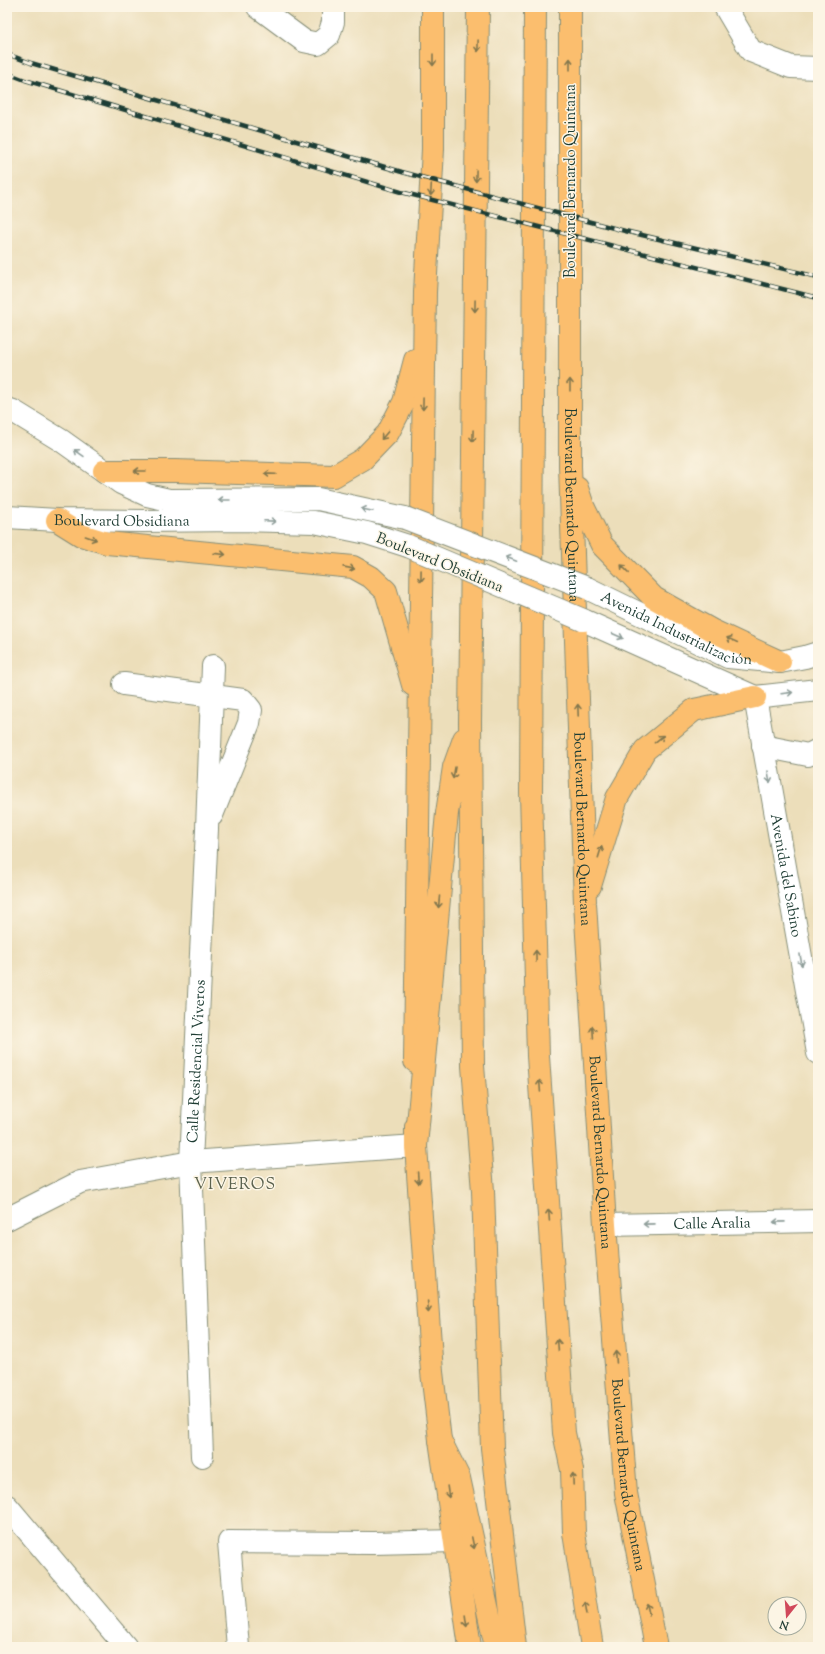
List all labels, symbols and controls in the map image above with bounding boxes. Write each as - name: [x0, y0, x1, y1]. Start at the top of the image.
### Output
- one-way arrow: [474, 39, 482, 52]
- one-way arrow: [429, 53, 437, 66]
- one-way arrow: [566, 58, 574, 71]
- street label: Boulevard Bernardo Quintana: [561, 84, 582, 278]
- one-way arrow: [472, 169, 480, 182]
- one-way arrow: [427, 183, 434, 196]
- one-way arrow: [471, 299, 479, 312]
- one-way arrow: [566, 379, 574, 392]
- one-way arrow: [419, 397, 427, 410]
- street label: Boulevard Bernardo Quintana: [558, 408, 584, 603]
- one-way arrow: [469, 429, 477, 442]
- one-way arrow: [381, 430, 389, 441]
- one-way arrow: [73, 449, 84, 457]
- one-way arrow: [134, 467, 147, 475]
- one-way arrow: [264, 470, 277, 478]
- one-way arrow: [218, 496, 231, 504]
- one-way arrow: [361, 505, 374, 513]
- street label: Boulevard Obsidiana: [54, 511, 190, 533]
- one-way arrow: [263, 517, 276, 525]
- street label: Boulevard Obsidiana: [373, 528, 506, 599]
- one-way arrow: [85, 535, 98, 542]
- one-way arrow: [213, 551, 226, 558]
- one-way arrow: [506, 554, 518, 562]
- one-way arrow: [342, 564, 355, 572]
- one-way arrow: [620, 564, 630, 574]
- one-way arrow: [417, 569, 425, 582]
- street label: Avenida Industrialización: [597, 587, 753, 671]
- one-way arrow: [612, 633, 624, 640]
- one-way arrow: [726, 636, 738, 643]
- one-way arrow: [780, 690, 793, 697]
- one-way arrow: [575, 704, 582, 717]
- street label: Boulevard Bernardo Quintana: [567, 731, 595, 927]
- one-way arrow: [653, 734, 664, 743]
- one-way arrow: [449, 766, 457, 779]
- one-way arrow: [765, 770, 773, 783]
- street label: Avenida del Sabino: [764, 812, 806, 939]
- one-way arrow: [597, 846, 604, 859]
- one-way arrow: [435, 895, 442, 908]
- one-way arrow: [532, 950, 539, 963]
- one-way arrow: [798, 953, 806, 966]
- street label: Calle Residencial Viveros: [183, 979, 212, 1144]
- one-way arrow: [590, 1026, 597, 1039]
- street label: Boulevard Bernardo Quintana: [582, 1055, 616, 1250]
- one-way arrow: [537, 1080, 544, 1093]
- one-way arrow: [414, 1171, 421, 1184]
- district label: VIVEROS: [194, 1174, 276, 1197]
- one-way arrow: [546, 1209, 553, 1222]
- street label: Calle Aralia: [673, 1213, 751, 1236]
- one-way arrow: [773, 1218, 786, 1225]
- one-way arrow: [643, 1221, 656, 1228]
- one-way arrow: [424, 1300, 431, 1313]
- one-way arrow: [555, 1339, 562, 1352]
- one-way arrow: [612, 1351, 619, 1364]
- street label: Boulevard Bernardo Quintana: [605, 1378, 650, 1573]
- one-way arrow: [569, 1473, 576, 1486]
- one-way arrow: [444, 1485, 452, 1498]
- one-way arrow: [470, 1536, 478, 1549]
- north arrow: [767, 1596, 807, 1636]
- one-way arrow: [582, 1602, 590, 1615]
- one-way arrow: [644, 1603, 652, 1616]
- one-way arrow: [462, 1614, 470, 1627]
- text: N: [778, 1616, 792, 1634]

